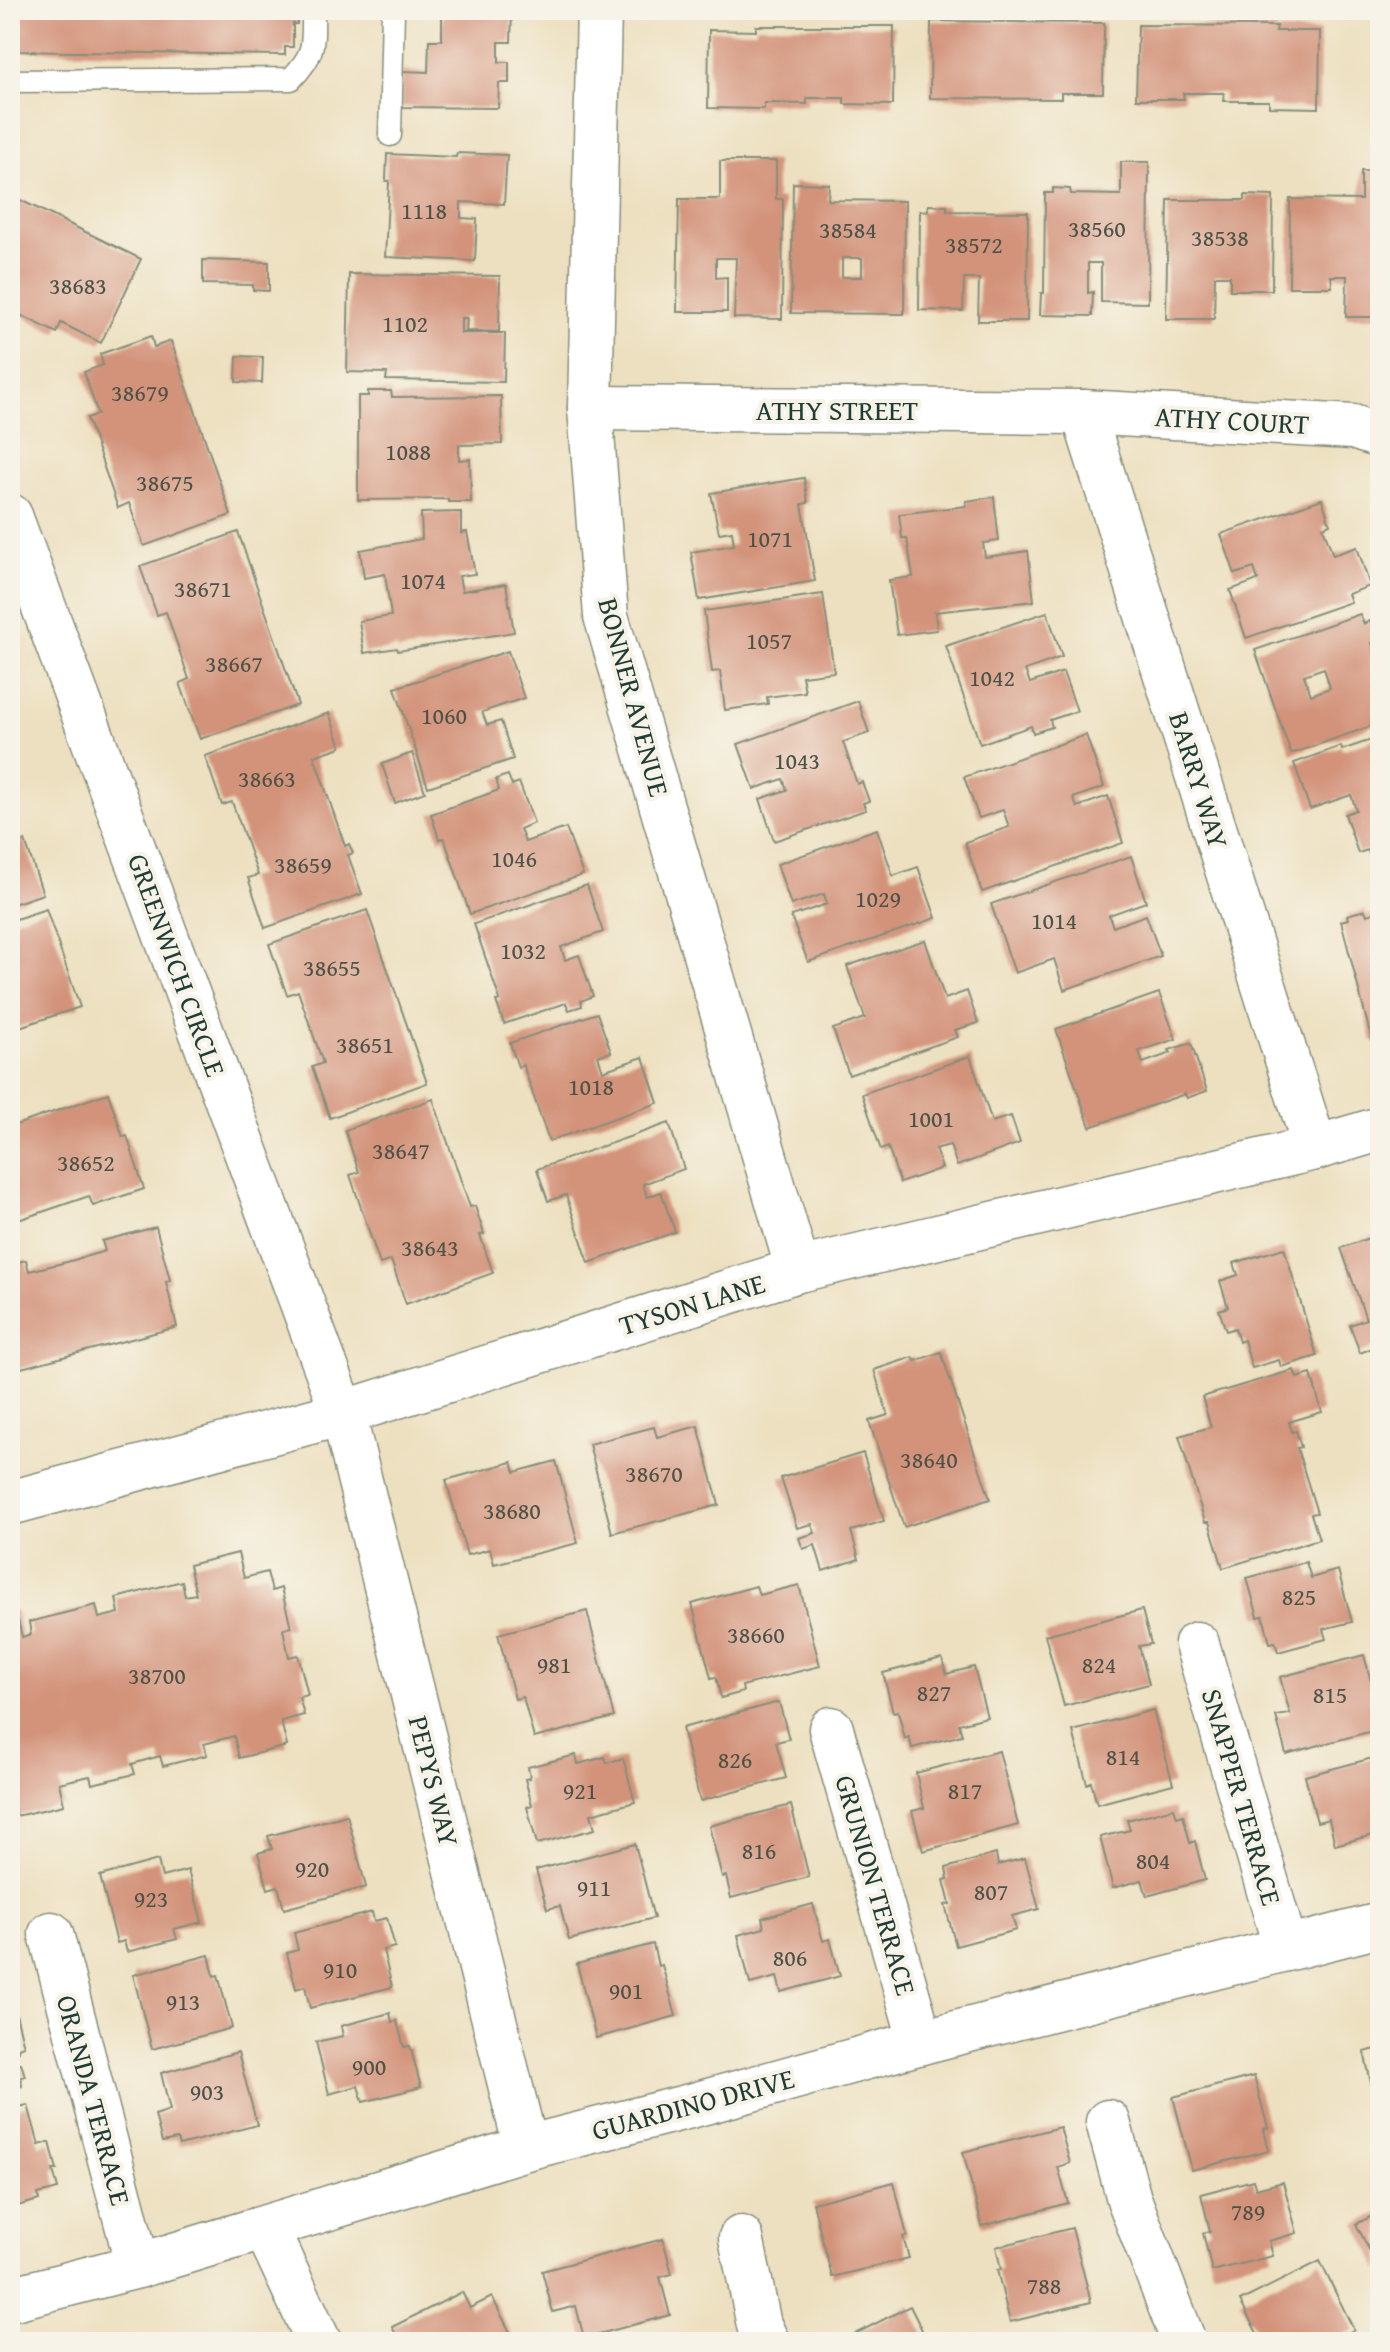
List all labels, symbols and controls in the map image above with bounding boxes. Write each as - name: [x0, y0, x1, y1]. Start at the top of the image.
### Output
- house number: 1118: [401, 193, 447, 228]
- house number: 38560: [1068, 211, 1126, 246]
- house number: 38584: [819, 212, 877, 247]
- house number: 38538: [1191, 220, 1249, 255]
- house number: 38572: [945, 227, 1003, 262]
- house number: 38683: [49, 268, 107, 303]
- house number: 1102: [382, 306, 428, 341]
- house number: 38679: [111, 375, 169, 410]
- street label: ATHY STREET: [756, 389, 918, 430]
- street label: ATHY COURT: [1154, 395, 1311, 444]
- house number: 1088: [385, 434, 431, 469]
- house number: 38675: [136, 465, 194, 500]
- house number: 1071: [747, 521, 793, 556]
- house number: 1074: [400, 563, 446, 598]
- house number: 38671: [174, 571, 232, 606]
- street label: BONNER AVENUE: [588, 593, 681, 801]
- house number: 1057: [746, 623, 792, 658]
- house number: 38667: [205, 646, 263, 681]
- house number: 1042: [969, 660, 1015, 695]
- house number: 1060: [421, 698, 467, 733]
- street label: BARRY WAY: [1159, 706, 1240, 853]
- house number: 1043: [774, 743, 820, 778]
- house number: 38663: [238, 761, 296, 796]
- house number: 1046: [491, 841, 537, 876]
- house number: 38659: [274, 847, 332, 882]
- street label: GREENWICH CIRCLE: [118, 848, 237, 1082]
- house number: 1029: [855, 881, 901, 916]
- house number: 1014: [1031, 903, 1077, 938]
- house number: 1032: [500, 933, 546, 968]
- house number: 38655: [303, 950, 361, 985]
- house number: 38651: [336, 1027, 394, 1062]
- house number: 1018: [568, 1069, 614, 1104]
- house number: 1001: [908, 1101, 954, 1136]
- house number: 38647: [372, 1133, 430, 1168]
- house number: 38652: [57, 1145, 115, 1180]
- house number: 38643: [401, 1230, 459, 1265]
- street label: TYSON LANE: [614, 1262, 770, 1345]
- house number: 38640: [900, 1442, 958, 1477]
- house number: 38670: [625, 1456, 683, 1491]
- house number: 38680: [483, 1493, 541, 1528]
- house number: 825: [1282, 1579, 1316, 1614]
- house number: 38660: [727, 1617, 785, 1652]
- house number: 981: [537, 1647, 571, 1682]
- house number: 824: [1082, 1647, 1116, 1682]
- house number: 38700: [128, 1658, 186, 1693]
- house number: 827: [917, 1675, 951, 1710]
- house number: 815: [1313, 1677, 1347, 1712]
- street label: SNAPPER TERRACE: [1192, 1684, 1293, 1910]
- street label: PEPYS WAY: [398, 1711, 471, 1851]
- house number: 814: [1106, 1739, 1140, 1774]
- house number: 826: [718, 1742, 752, 1777]
- street label: GRUNION TERRACE: [825, 1770, 928, 2000]
- house number: 921: [563, 1773, 597, 1808]
- house number: 817: [948, 1773, 982, 1808]
- house number: 816: [742, 1833, 776, 1868]
- house number: 804: [1136, 1843, 1170, 1878]
- house number: 920: [295, 1851, 329, 1886]
- house number: 911: [577, 1870, 611, 1905]
- house number: 807: [974, 1874, 1008, 1909]
- house number: 923: [134, 1881, 168, 1916]
- house number: 806: [773, 1940, 807, 1975]
- house number: 910: [323, 1952, 357, 1987]
- house number: 901: [609, 1973, 643, 2008]
- house number: 913: [166, 1984, 200, 2019]
- street label: ORANDA TERRACE: [47, 1990, 142, 2209]
- house number: 900: [352, 2049, 386, 2084]
- street label: GUARDINO DRIVE: [587, 2057, 799, 2150]
- house number: 903: [190, 2074, 224, 2109]
- house number: 789: [1231, 2194, 1265, 2229]
- house number: 788: [1027, 2268, 1061, 2303]

